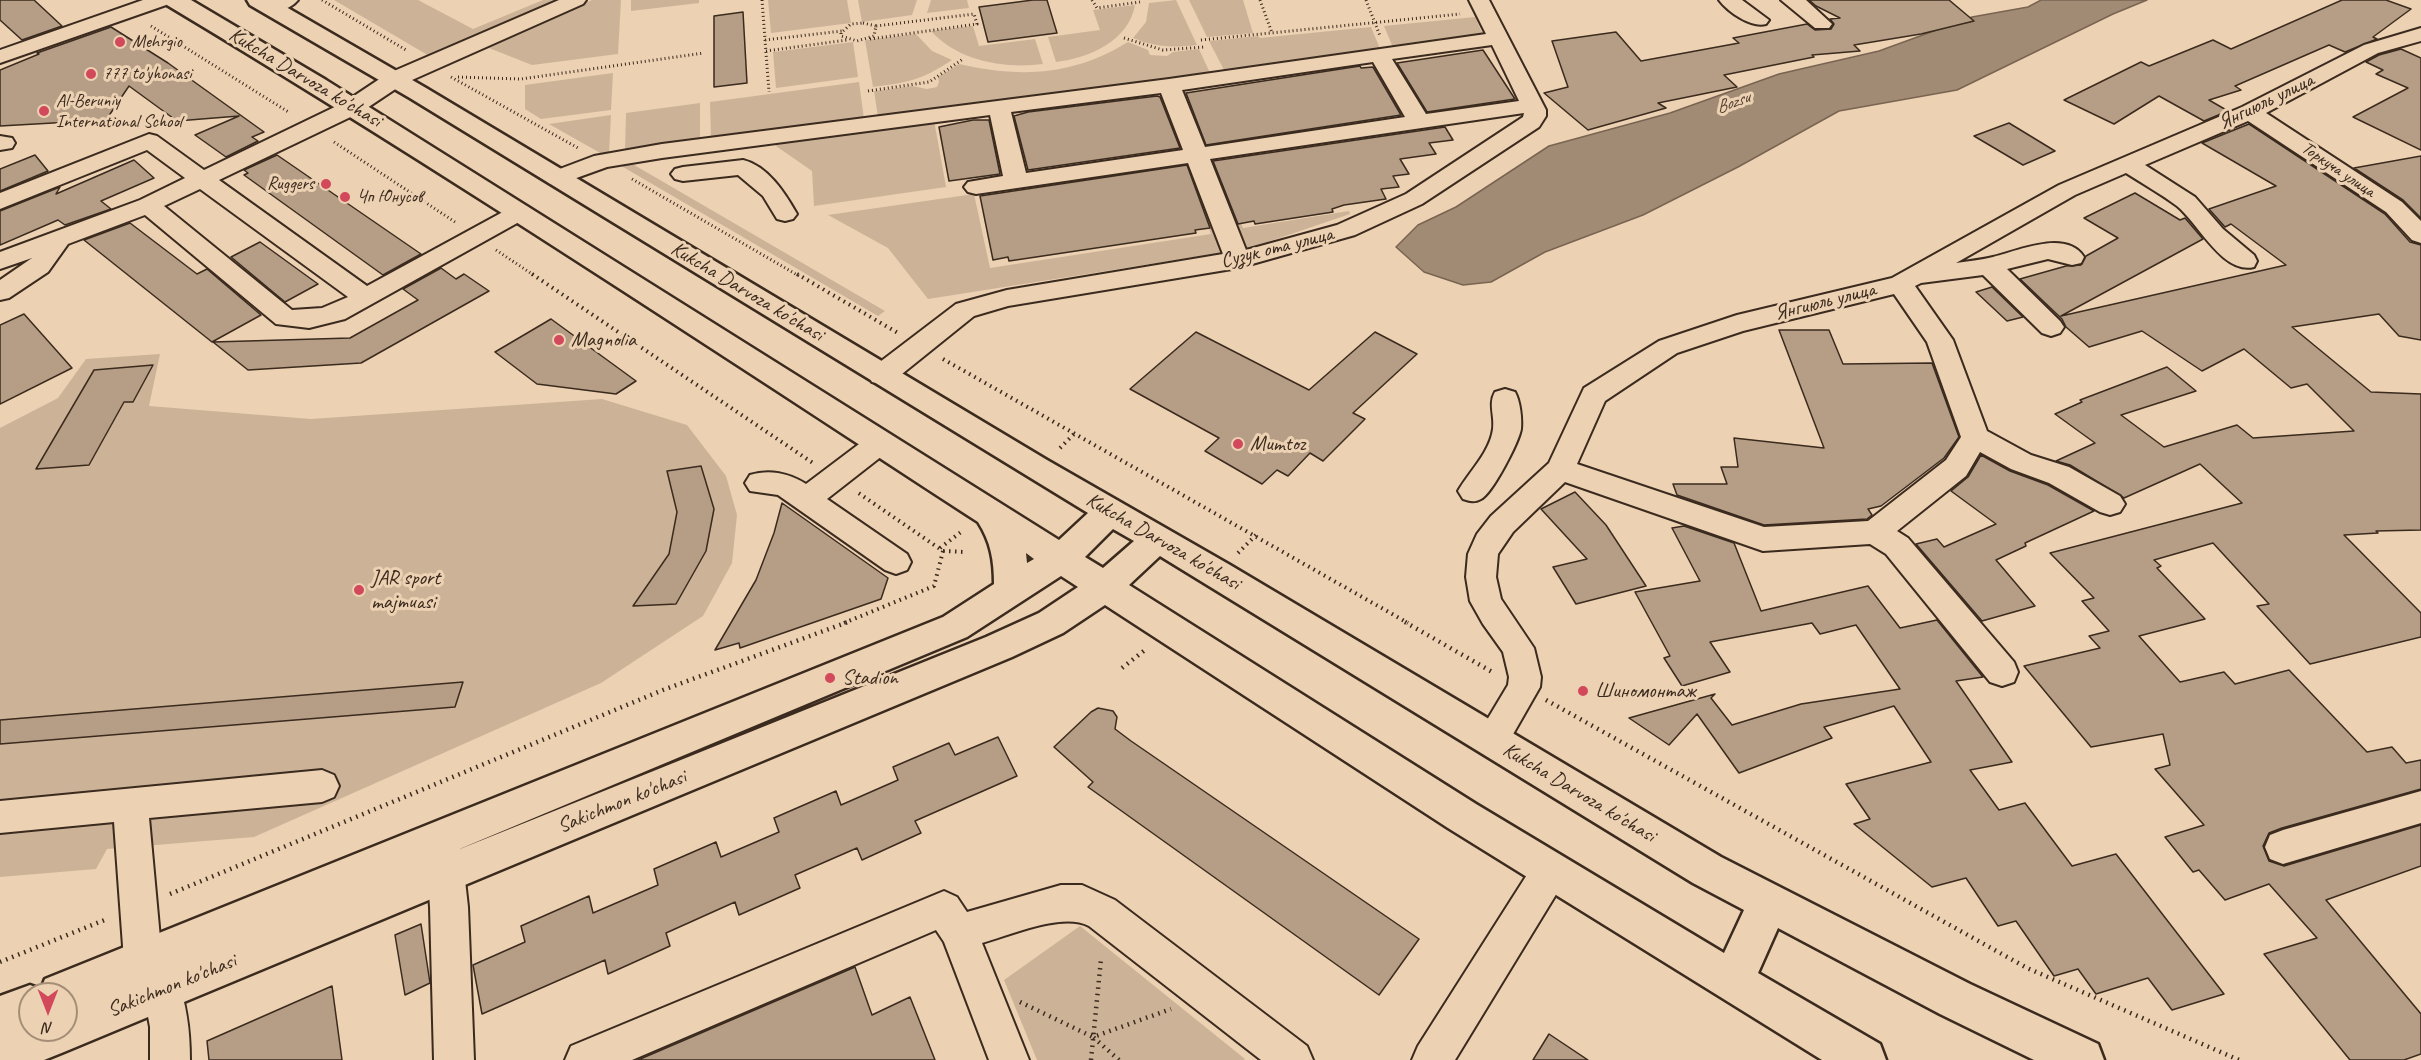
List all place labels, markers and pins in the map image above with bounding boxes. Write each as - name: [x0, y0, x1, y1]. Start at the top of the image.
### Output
- place label: Mehrgio: [132, 31, 182, 53]
- marker: Mehrgio: [113, 35, 127, 49]
- place label: 777 to'yhonasi: [103, 63, 192, 85]
- marker: 777 to'yhonasi: [84, 67, 98, 81]
- place label: Al-Beruniy International School: [56, 90, 182, 132]
- marker: Al-Beruniy International School: [37, 104, 51, 118]
- place label: Ruggers: [267, 173, 314, 195]
- marker: Ruggers: [319, 177, 333, 191]
- place label: Чп Юнусов: [357, 186, 422, 208]
- marker: Чп Юнусов: [338, 190, 352, 204]
- place label: Magnolia: [571, 327, 636, 353]
- marker: Magnolia: [552, 333, 566, 347]
- place label: Mumtoz: [1250, 431, 1305, 457]
- marker: Mumtoz: [1231, 437, 1245, 451]
- place label: JAR sport majmuasi: [371, 565, 440, 615]
- marker: JAR sport majmuasi: [352, 583, 366, 597]
- place label: Stadion: [842, 665, 898, 691]
- marker: Stadion: [823, 671, 837, 685]
- place label: Шиномонтаж: [1595, 678, 1695, 704]
- marker: Шиномонтаж: [1576, 684, 1590, 698]

